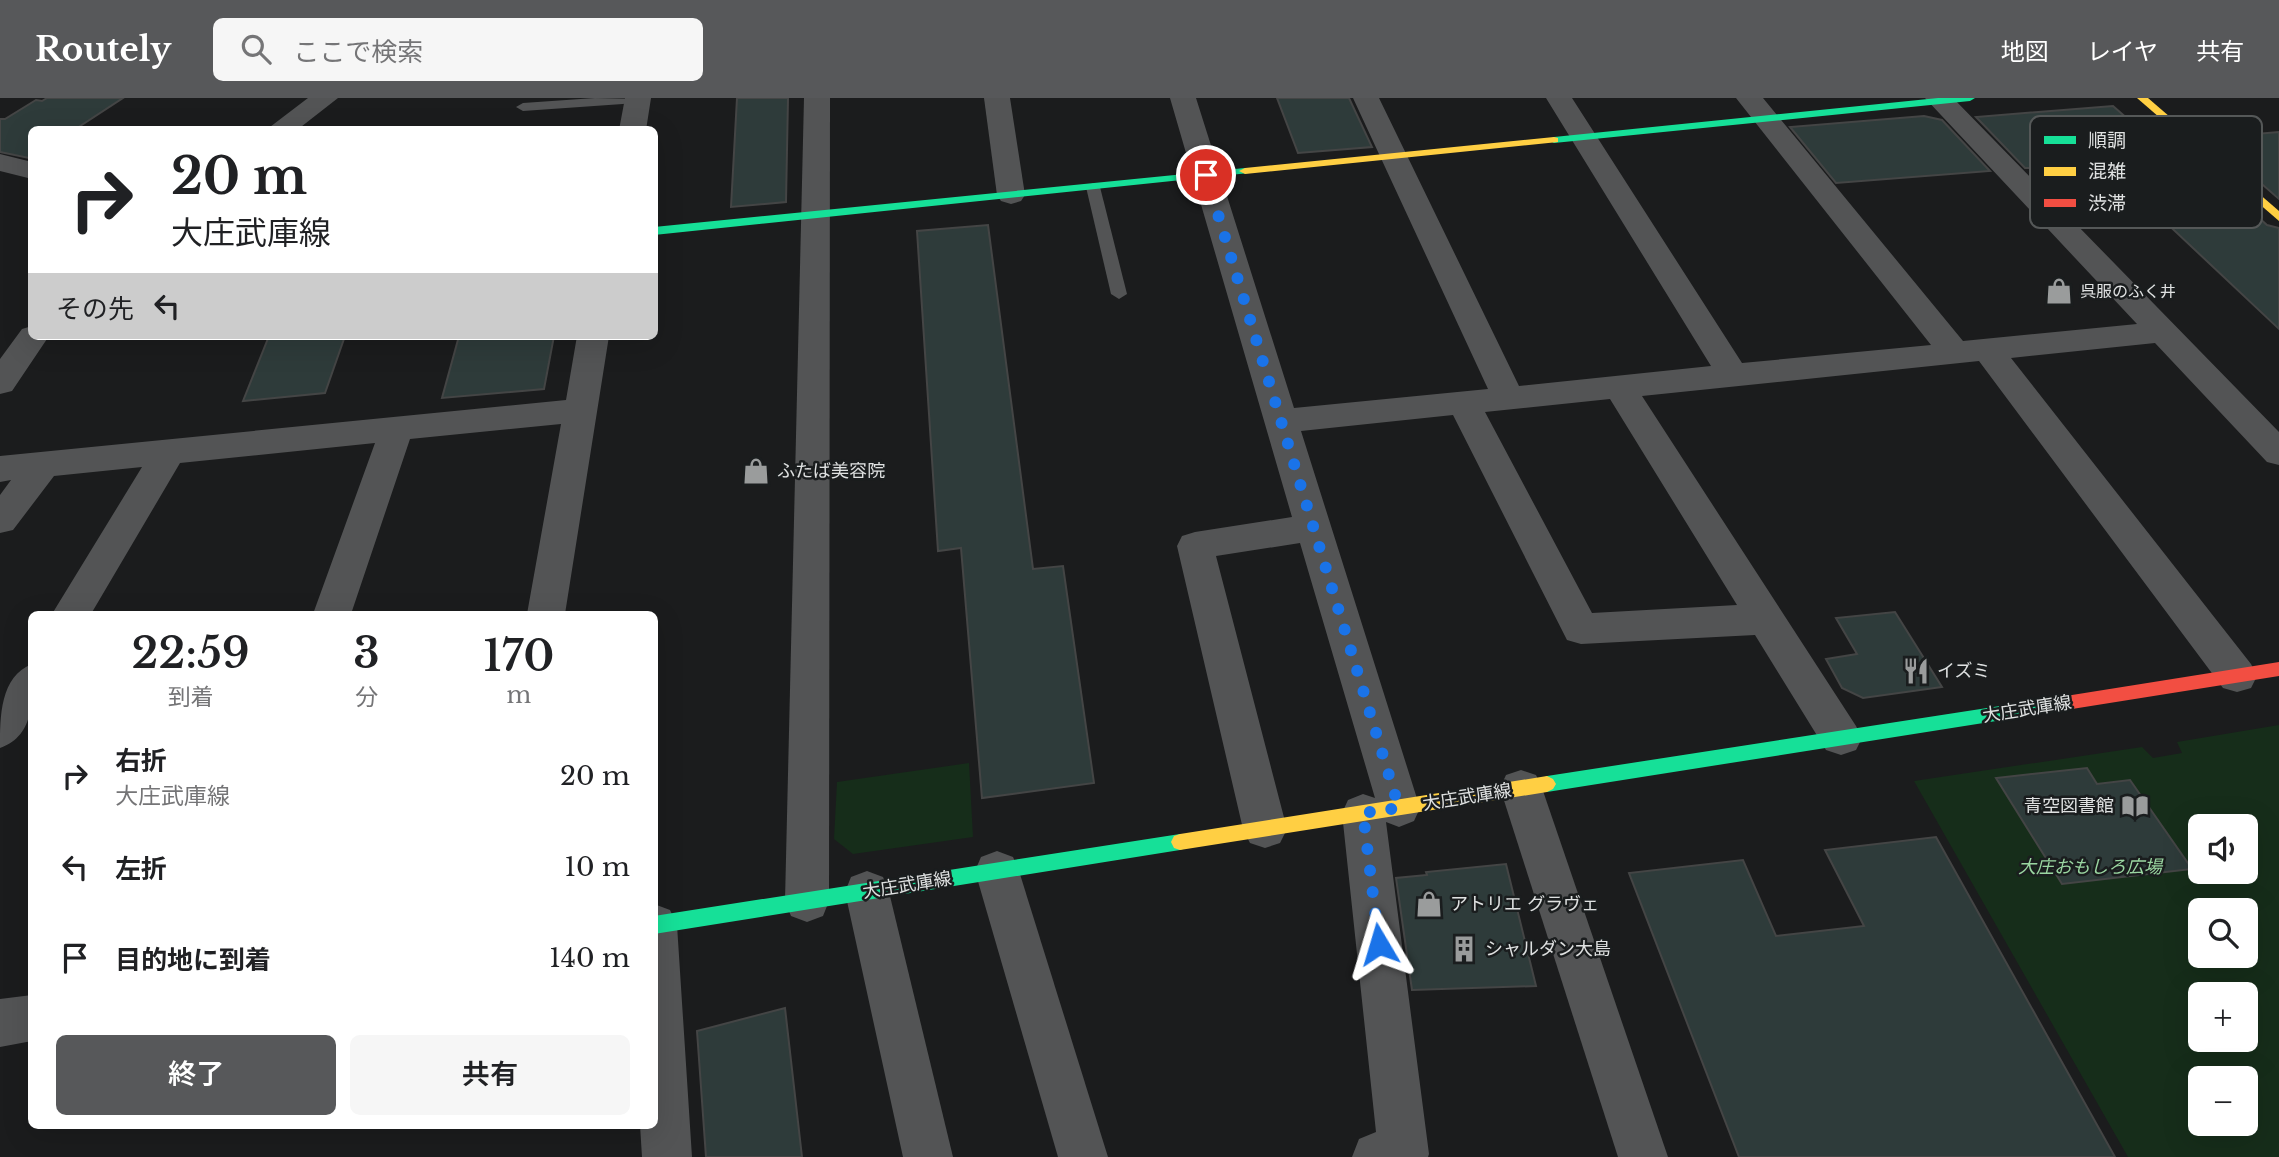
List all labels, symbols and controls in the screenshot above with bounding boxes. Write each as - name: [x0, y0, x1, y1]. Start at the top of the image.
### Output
- search box: [213, 18, 703, 81]
- text: Routely: [35, 29, 171, 70]
- icon: search: [237, 30, 275, 68]
- text: ここで検索: [293, 36, 423, 68]
- text: 地図: [2001, 37, 2049, 66]
- text: レイヤ: [2087, 37, 2158, 66]
- text: 共有: [2196, 37, 2244, 66]
- legend: [2030, 116, 2262, 228]
- text: 順調: [2088, 129, 2126, 152]
- pin: [1176, 145, 1236, 205]
- text: 20 m: [171, 146, 307, 207]
- icon: right: [56, 154, 147, 245]
- icon: arrive: [1187, 156, 1225, 194]
- text: 混雑: [2088, 160, 2126, 183]
- text: 渋滞: [2088, 192, 2126, 215]
- text: 大庄武庫線: [171, 213, 331, 253]
- shop icon: 呉服のふく井: [2044, 276, 2074, 306]
- place label: 呉服のふく井: [2080, 281, 2176, 301]
- icon: left: [148, 287, 186, 325]
- text: その先: [56, 293, 134, 325]
- shop icon: ふたば美容院: [741, 456, 771, 486]
- place label: ふたば美容院: [777, 460, 885, 482]
- text: 22:59: [132, 627, 250, 679]
- text: 3: [353, 627, 380, 679]
- text: 170: [483, 630, 554, 682]
- restaurant icon: イズミ: [1901, 656, 1931, 686]
- place label: イズミ: [1937, 660, 1990, 682]
- text: m: [507, 681, 531, 709]
- text: 到着: [168, 683, 214, 711]
- text: 分: [355, 683, 378, 711]
- street label: 大庄武庫線: [1981, 691, 2073, 727]
- text: 右折: [115, 745, 167, 777]
- icon: right: [56, 757, 94, 795]
- text: 20 m: [560, 760, 630, 792]
- street label: 大庄武庫線: [1421, 779, 1513, 815]
- text: 大庄武庫線: [115, 782, 230, 810]
- library icon: 青空図書館: [2120, 791, 2150, 821]
- place label: 青空図書館: [2024, 795, 2114, 817]
- map controls: [2188, 814, 2258, 1136]
- button: sound: [2188, 814, 2258, 884]
- icon: left: [56, 848, 94, 886]
- text: 10 m: [564, 851, 630, 883]
- text: 左折: [115, 853, 167, 885]
- park label: 大庄おもしろ広場: [2018, 856, 2164, 878]
- street label: 大庄武庫線: [861, 867, 953, 903]
- shop icon: アトリエ グラヴェ: [1414, 889, 1444, 919]
- place label: アトリエ グラヴェ: [1450, 893, 1599, 915]
- button: search: [2188, 898, 2258, 968]
- position arrow: [1342, 907, 1416, 981]
- building icon: シャルダン大島: [1449, 934, 1479, 964]
- place label: シャルダン大島: [1485, 938, 1611, 960]
- icon: arrive: [56, 939, 94, 977]
- text: 140 m: [549, 942, 630, 974]
- text: 目的地に到着: [115, 944, 271, 976]
- button: +: [2188, 982, 2258, 1052]
- button: 終了: [56, 1035, 336, 1115]
- button: 共有: [350, 1035, 630, 1115]
- button: −: [2188, 1066, 2258, 1136]

